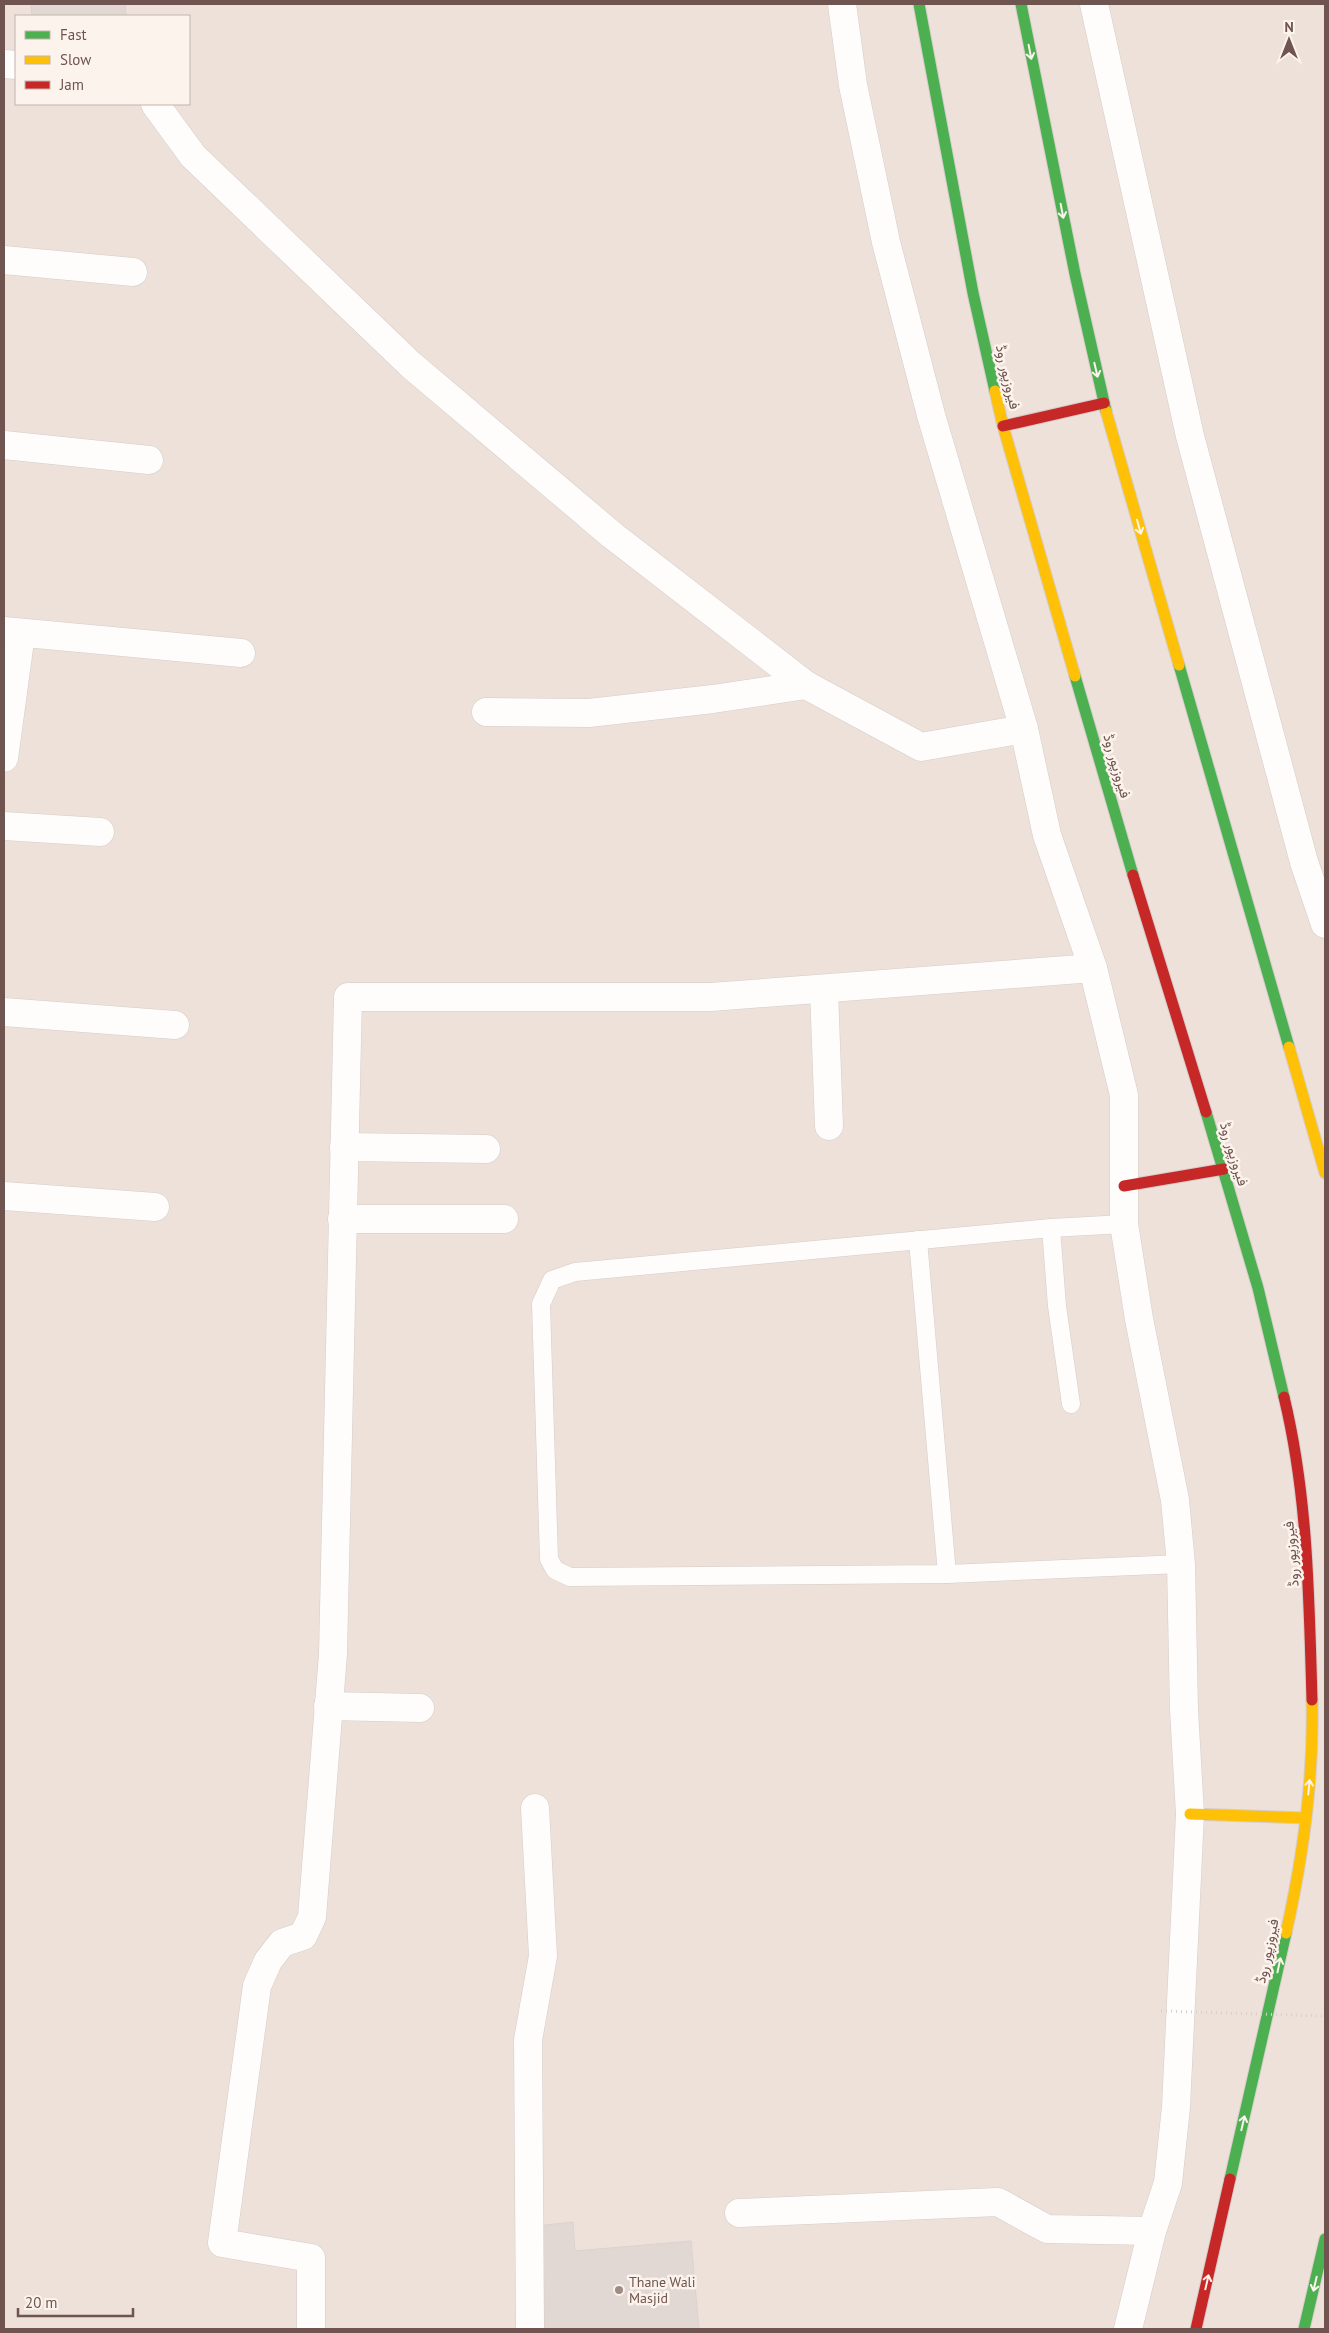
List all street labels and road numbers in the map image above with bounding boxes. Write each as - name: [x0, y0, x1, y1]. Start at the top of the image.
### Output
- street label: فیروزپور روڈ: [991, 343, 1024, 411]
- street label: فیروزپور روڈ: [1098, 732, 1135, 800]
- street label: فیروزپور روڈ: [1215, 1120, 1252, 1188]
- street label: فیروزپور روڈ: [1279, 1520, 1304, 1587]
- street label: فیروزپور روڈ: [1251, 1917, 1284, 1985]

